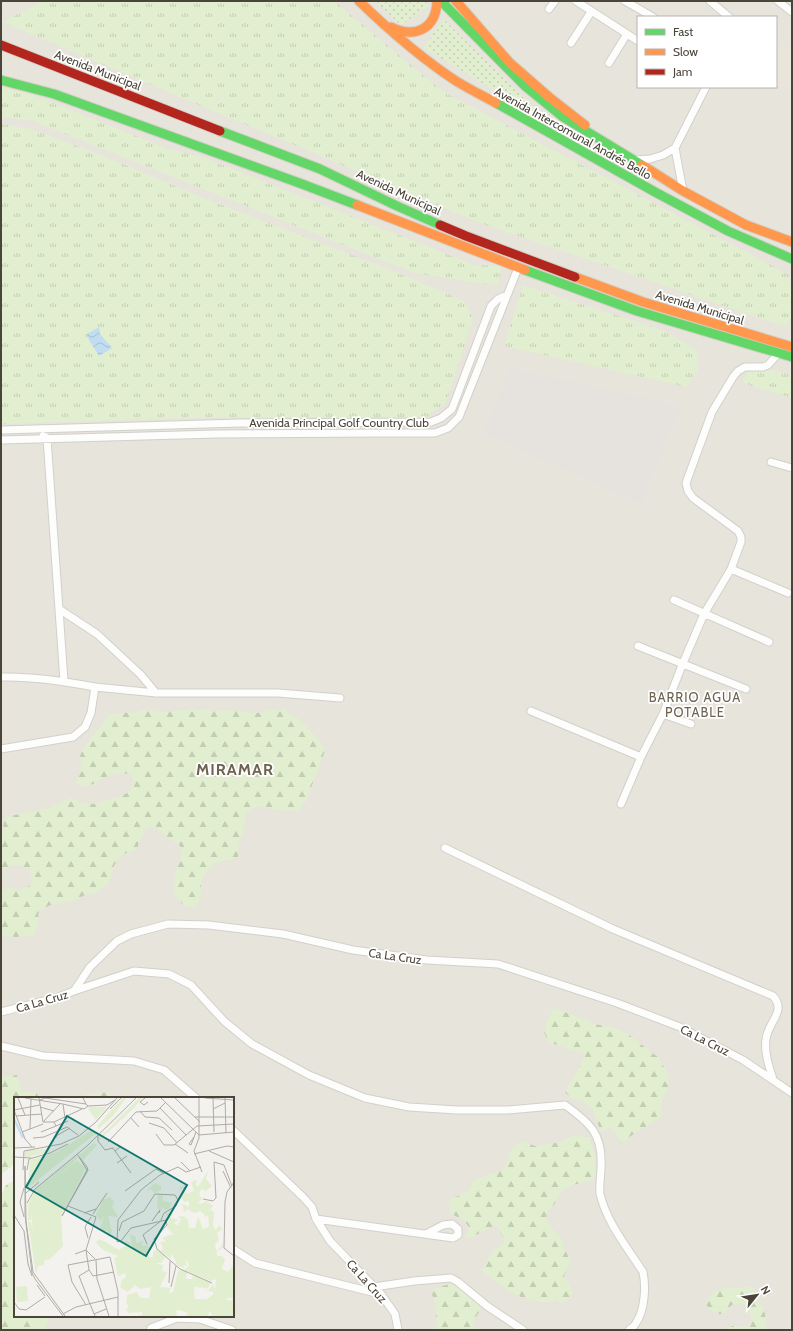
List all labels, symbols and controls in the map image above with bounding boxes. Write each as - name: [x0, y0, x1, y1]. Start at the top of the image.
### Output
- legend: [637, 16, 777, 88]
- text: Fast: [673, 24, 693, 39]
- text: Slow: [673, 44, 698, 59]
- street label: Avenida Municipal: [53, 47, 144, 93]
- text: Jam: [672, 64, 692, 79]
- street label: Avenida Intercomunal Andrés Bello: [492, 84, 654, 183]
- street label: Avenida Municipal: [354, 166, 444, 218]
- street label: Avenida Municipal: [654, 286, 746, 328]
- street label: Avenida Principal Golf Country Club: [249, 415, 429, 430]
- district label: BARRIO AGUA POTABLE: [649, 689, 741, 720]
- district label: MIRAMAR: [196, 760, 274, 779]
- street label: Ca La Cruz: [368, 945, 423, 967]
- street label: Ca La Cruz: [14, 986, 70, 1016]
- street label: Ca La Cruz: [678, 1021, 732, 1059]
- inset map: [14, 1097, 234, 1317]
- street label: Ca La Cruz: [344, 1256, 391, 1306]
- north arrow: [737, 1275, 777, 1315]
- text: N: [758, 1283, 774, 1297]

